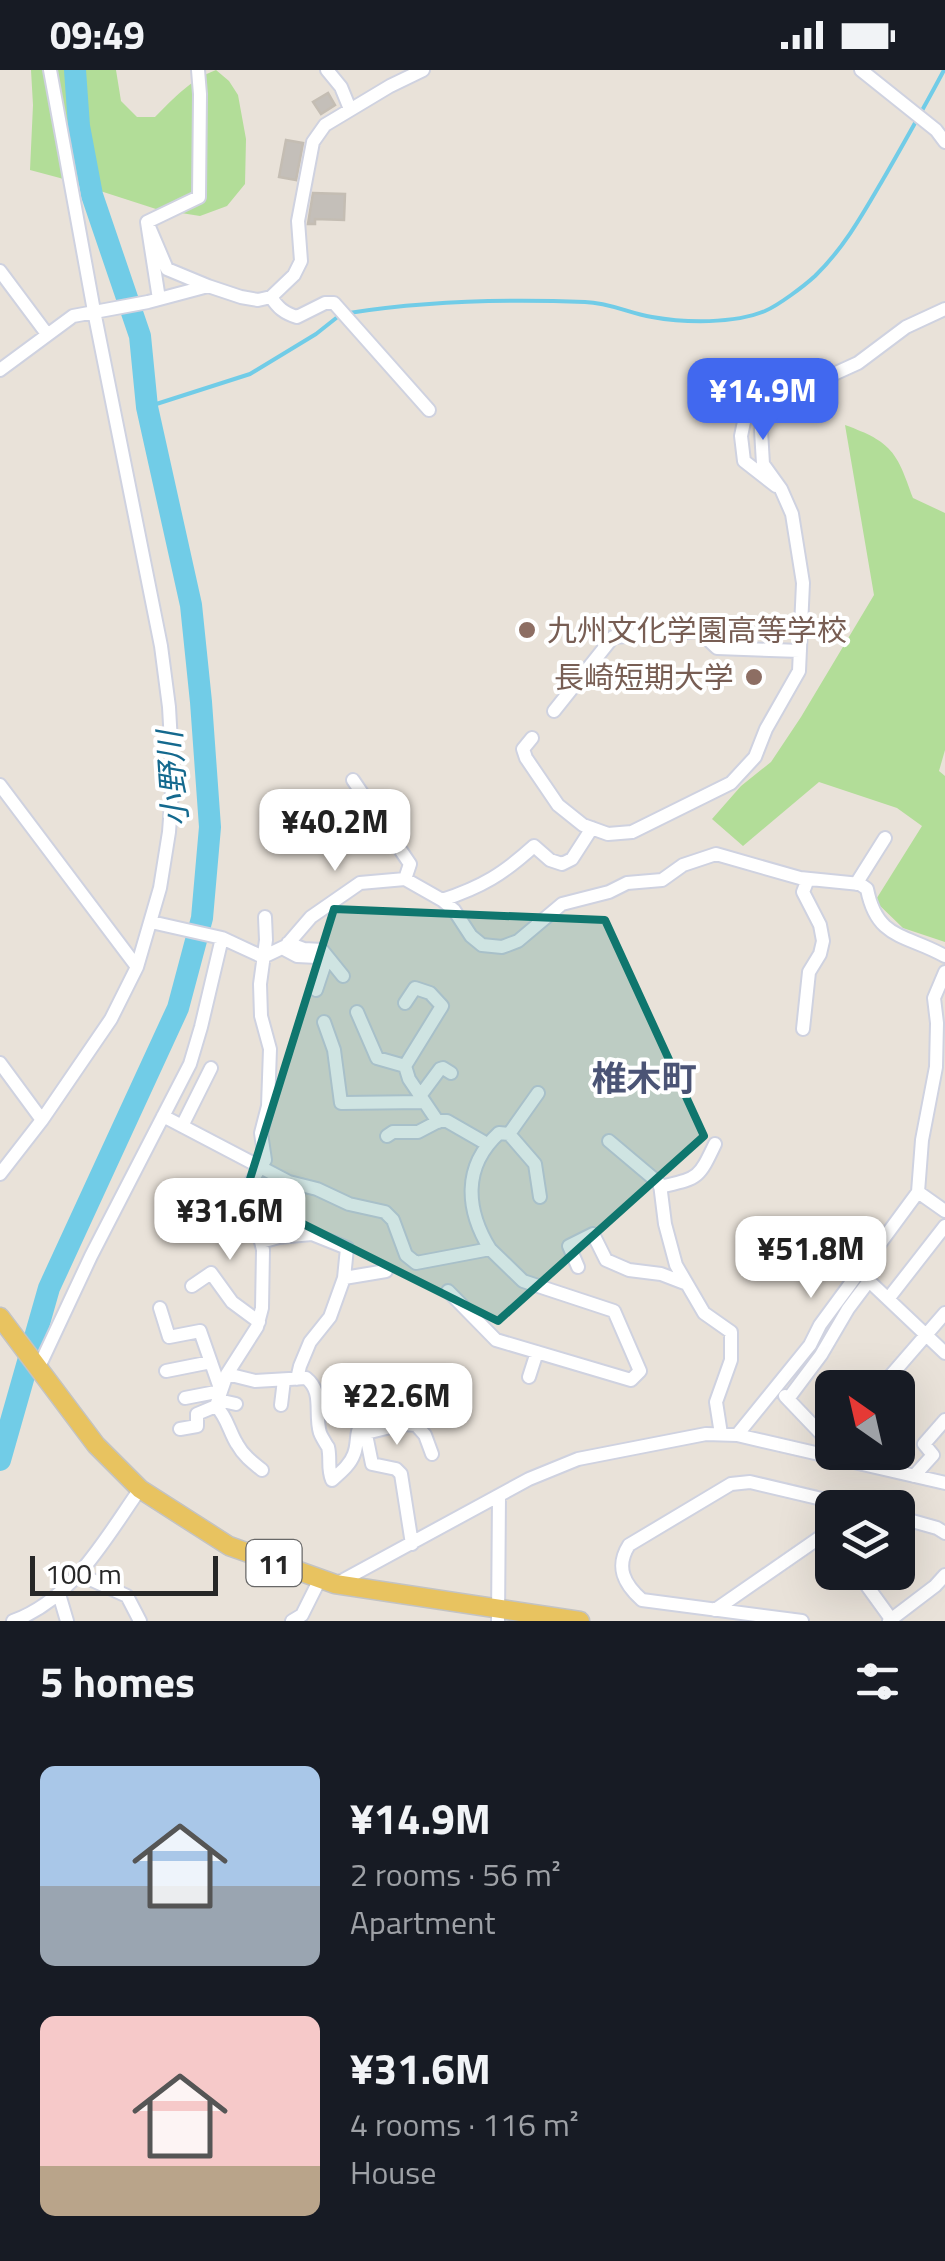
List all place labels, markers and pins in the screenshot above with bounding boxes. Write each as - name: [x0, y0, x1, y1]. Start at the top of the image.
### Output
- pin: ¥14.9M: [682, 358, 844, 443]
- place label: 九州文化学園高等学校: [547, 607, 847, 653]
- marker: 九州文化学園高等学校: [516, 619, 538, 641]
- place label: 長崎短期大学: [554, 654, 734, 700]
- marker: 長崎短期大学: [743, 666, 765, 688]
- pin: ¥40.2M: [254, 789, 416, 874]
- pin: ¥31.6M: [149, 1178, 311, 1263]
- pin: ¥51.8M: [730, 1216, 892, 1301]
- pin: ¥22.6M: [316, 1363, 478, 1448]

